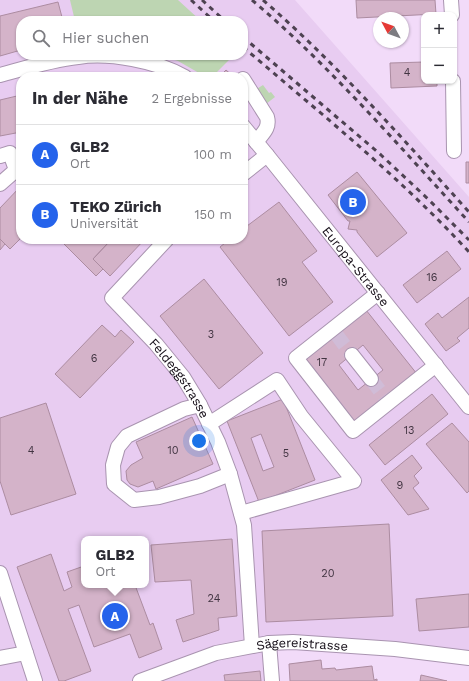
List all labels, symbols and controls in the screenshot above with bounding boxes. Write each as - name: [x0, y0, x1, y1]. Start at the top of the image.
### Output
- north arrow: [373, 12, 409, 48]
- map controls: [421, 12, 457, 84]
- button: +: [421, 12, 457, 48]
- search box: [16, 16, 248, 60]
- icon: search: [30, 27, 52, 49]
- text: Hier suchen: [62, 29, 149, 47]
- button: −: [421, 48, 457, 84]
- house number: 4: [404, 66, 411, 79]
- text: In der Nähe: [32, 88, 128, 108]
- text: 2 Ergebnisse: [151, 91, 232, 106]
- text: GLB2: [70, 138, 109, 156]
- text: A: [41, 147, 49, 162]
- text: 100 m: [194, 147, 232, 162]
- text: Ort: [70, 156, 90, 171]
- pin: B: [340, 187, 366, 217]
- text: TEKO Zürich: [70, 198, 161, 216]
- text: B: [41, 207, 49, 222]
- text: 150 m: [194, 207, 232, 222]
- text: Universität: [70, 216, 138, 231]
- street label: Europa-Strasse: [319, 223, 393, 309]
- house number: 16: [427, 271, 438, 284]
- house number: 19: [276, 276, 288, 289]
- house number: 3: [208, 328, 214, 341]
- street label: Feldeggstrasse: [147, 335, 213, 420]
- house number: 6: [91, 352, 98, 365]
- house number: 17: [317, 356, 327, 369]
- house number: 13: [404, 424, 414, 437]
- your location: [189, 431, 209, 451]
- house number: 4: [28, 444, 35, 457]
- house number: 10: [167, 444, 179, 457]
- house number: 5: [283, 447, 289, 460]
- house number: 9: [397, 479, 404, 492]
- popup: [81, 536, 149, 588]
- text: GLB2: [95, 546, 135, 564]
- text: Ort: [95, 564, 115, 579]
- house number: 20: [321, 567, 335, 580]
- house number: 24: [208, 592, 221, 605]
- pin: A: [102, 601, 128, 631]
- street label: Sägereistrasse: [255, 634, 348, 653]

